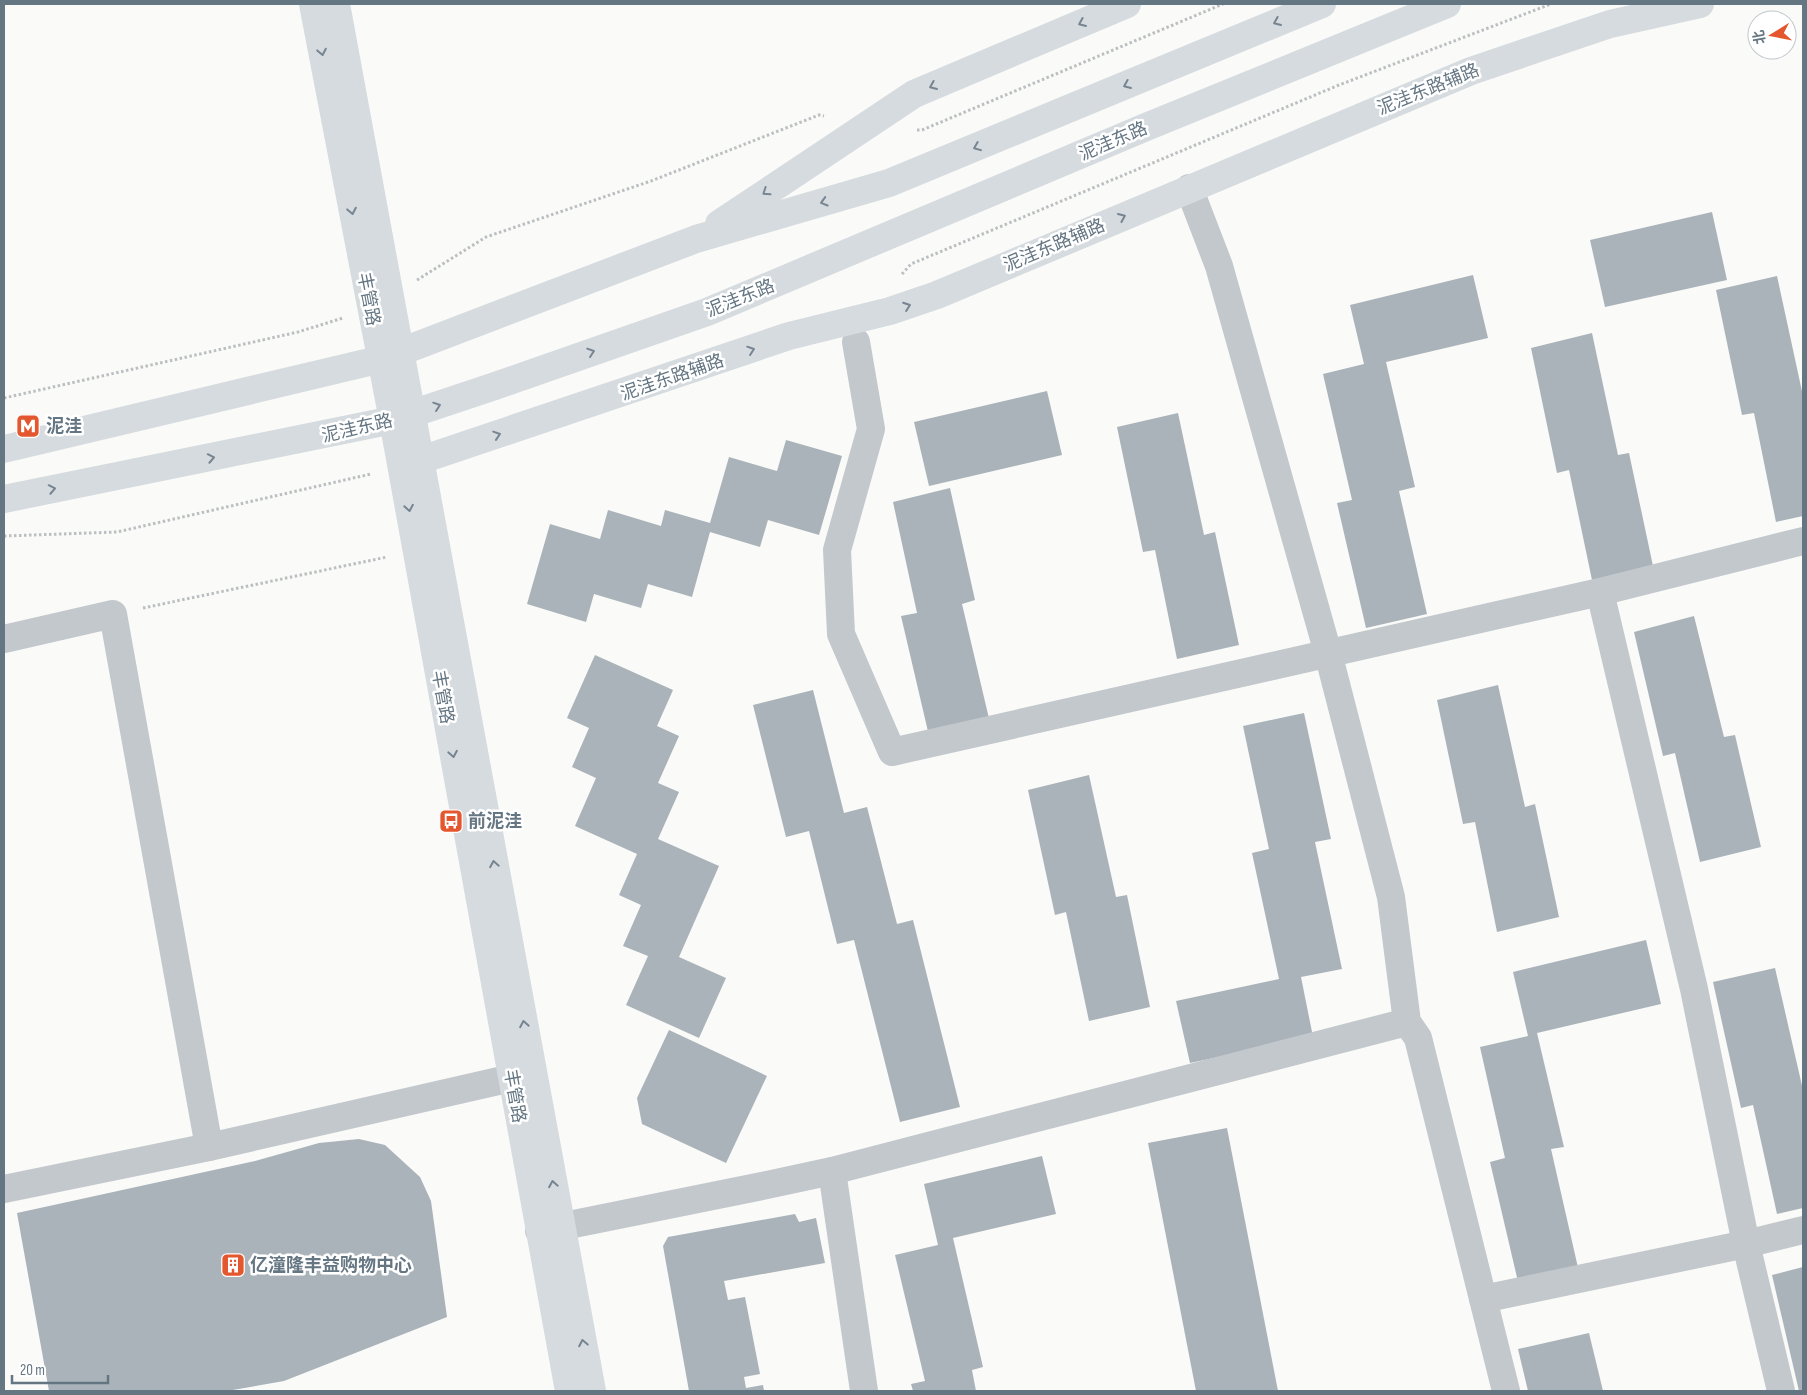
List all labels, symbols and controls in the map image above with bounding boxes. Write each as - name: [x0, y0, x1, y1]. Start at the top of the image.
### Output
- north arrow: [1747, 10, 1797, 60]
- one-way arrow: [1078, 16, 1087, 27]
- one-way arrow: [1273, 16, 1282, 27]
- text: 北: [1750, 29, 1769, 46]
- one-way arrow: [316, 47, 327, 56]
- street label: 泥洼东路辅路: [1374, 59, 1482, 119]
- one-way arrow: [1123, 79, 1132, 89]
- one-way arrow: [929, 80, 938, 91]
- street label: 泥洼东路: [1076, 118, 1150, 165]
- one-way arrow: [973, 141, 982, 151]
- one-way arrow: [763, 186, 772, 195]
- one-way arrow: [821, 196, 829, 206]
- one-way arrow: [347, 207, 357, 216]
- one-way arrow: [1117, 212, 1126, 223]
- street label: 泥洼东路辅路: [1000, 215, 1108, 276]
- street label: 丰管路: [353, 271, 384, 328]
- street label: 泥洼东路: [703, 275, 777, 322]
- one-way arrow: [902, 301, 911, 311]
- one-way arrow: [746, 346, 754, 356]
- one-way arrow: [586, 348, 595, 358]
- street label: 泥洼东路辅路: [618, 350, 727, 405]
- one-way arrow: [433, 401, 441, 411]
- street label: 泥洼东路: [320, 410, 395, 447]
- metro station icon: 泥洼: [15, 413, 41, 439]
- place label: 泥洼: [46, 416, 82, 437]
- one-way arrow: [492, 431, 501, 441]
- one-way arrow: [207, 453, 215, 464]
- one-way arrow: [47, 485, 56, 495]
- one-way arrow: [403, 504, 413, 513]
- street label: 丰管路: [427, 669, 458, 725]
- one-way arrow: [447, 750, 458, 759]
- bus stop icon: 前泥洼: [438, 808, 464, 834]
- place label: 前泥洼: [468, 811, 522, 832]
- one-way arrow: [490, 860, 500, 868]
- one-way arrow: [519, 1019, 529, 1028]
- street label: 丰管路: [499, 1068, 530, 1124]
- one-way arrow: [549, 1179, 559, 1188]
- building icon: 亿潼隆丰益购物中心: [220, 1252, 246, 1278]
- place label: 亿潼隆丰益购物中心: [250, 1255, 412, 1276]
- one-way arrow: [578, 1339, 589, 1348]
- scale bar: [12, 1352, 109, 1384]
- text: 20 m: [20, 1361, 45, 1380]

